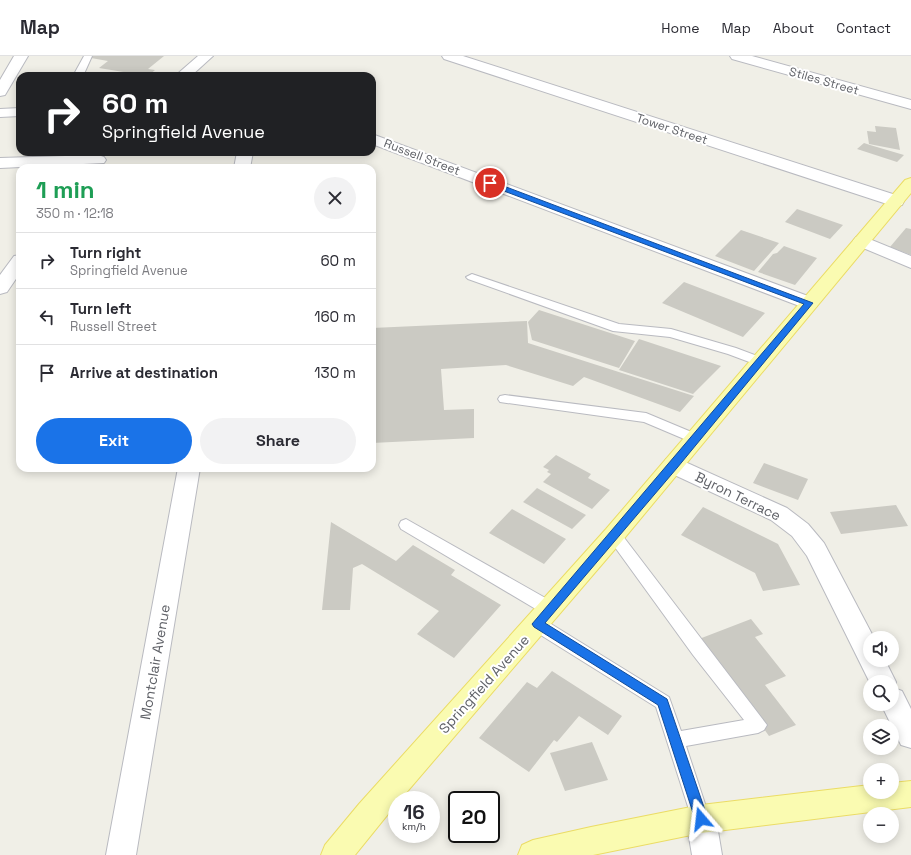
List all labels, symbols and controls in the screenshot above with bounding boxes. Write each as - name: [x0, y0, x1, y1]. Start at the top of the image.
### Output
- text: Map: [20, 15, 60, 40]
- text: Home: [661, 19, 699, 37]
- text: Map: [721, 19, 751, 37]
- text: About: [773, 19, 814, 37]
- text: Contact: [836, 19, 891, 37]
- street label: Stiles Street: [787, 63, 861, 99]
- text: 60 m: [102, 85, 168, 121]
- icon: right: [36, 88, 88, 140]
- street label: Tower Street: [634, 110, 710, 148]
- text: Springfield Avenue: [102, 120, 265, 143]
- street label: Russell Street: [382, 135, 462, 179]
- pin: [473, 166, 507, 200]
- icon: arrive: [479, 172, 501, 194]
- text: 1 min: [36, 174, 95, 205]
- button: close: [314, 177, 356, 219]
- text: 350 m · 12:18: [36, 205, 114, 222]
- text: Turn right: [70, 243, 141, 262]
- icon: right: [36, 250, 58, 272]
- text: 60 m: [320, 251, 356, 270]
- text: Springfield Avenue: [70, 262, 188, 279]
- text: Turn left: [70, 299, 132, 318]
- icon: left: [36, 306, 58, 328]
- text: 160 m: [314, 307, 356, 326]
- text: Russell Street: [70, 318, 157, 335]
- icon: arrive: [36, 362, 58, 384]
- text: Arrive at destination: [70, 363, 218, 382]
- text: 130 m: [314, 363, 356, 382]
- button: Exit: [36, 418, 192, 464]
- button: Share: [200, 418, 356, 464]
- street label: Byron Terrace: [692, 467, 784, 525]
- street label: Montclair Avenue: [136, 603, 174, 721]
- street label: Springfield Avenue: [435, 631, 533, 737]
- map controls: [863, 631, 899, 843]
- button: sound: [863, 631, 899, 667]
- button: search: [863, 675, 899, 711]
- button: layers: [863, 719, 899, 755]
- button: +: [863, 763, 899, 799]
- speed limit sign: 20: [448, 791, 500, 843]
- position arrow: [680, 798, 722, 840]
- text: 16: [403, 799, 425, 825]
- button: −: [863, 807, 899, 843]
- text: km/h: [402, 820, 426, 833]

